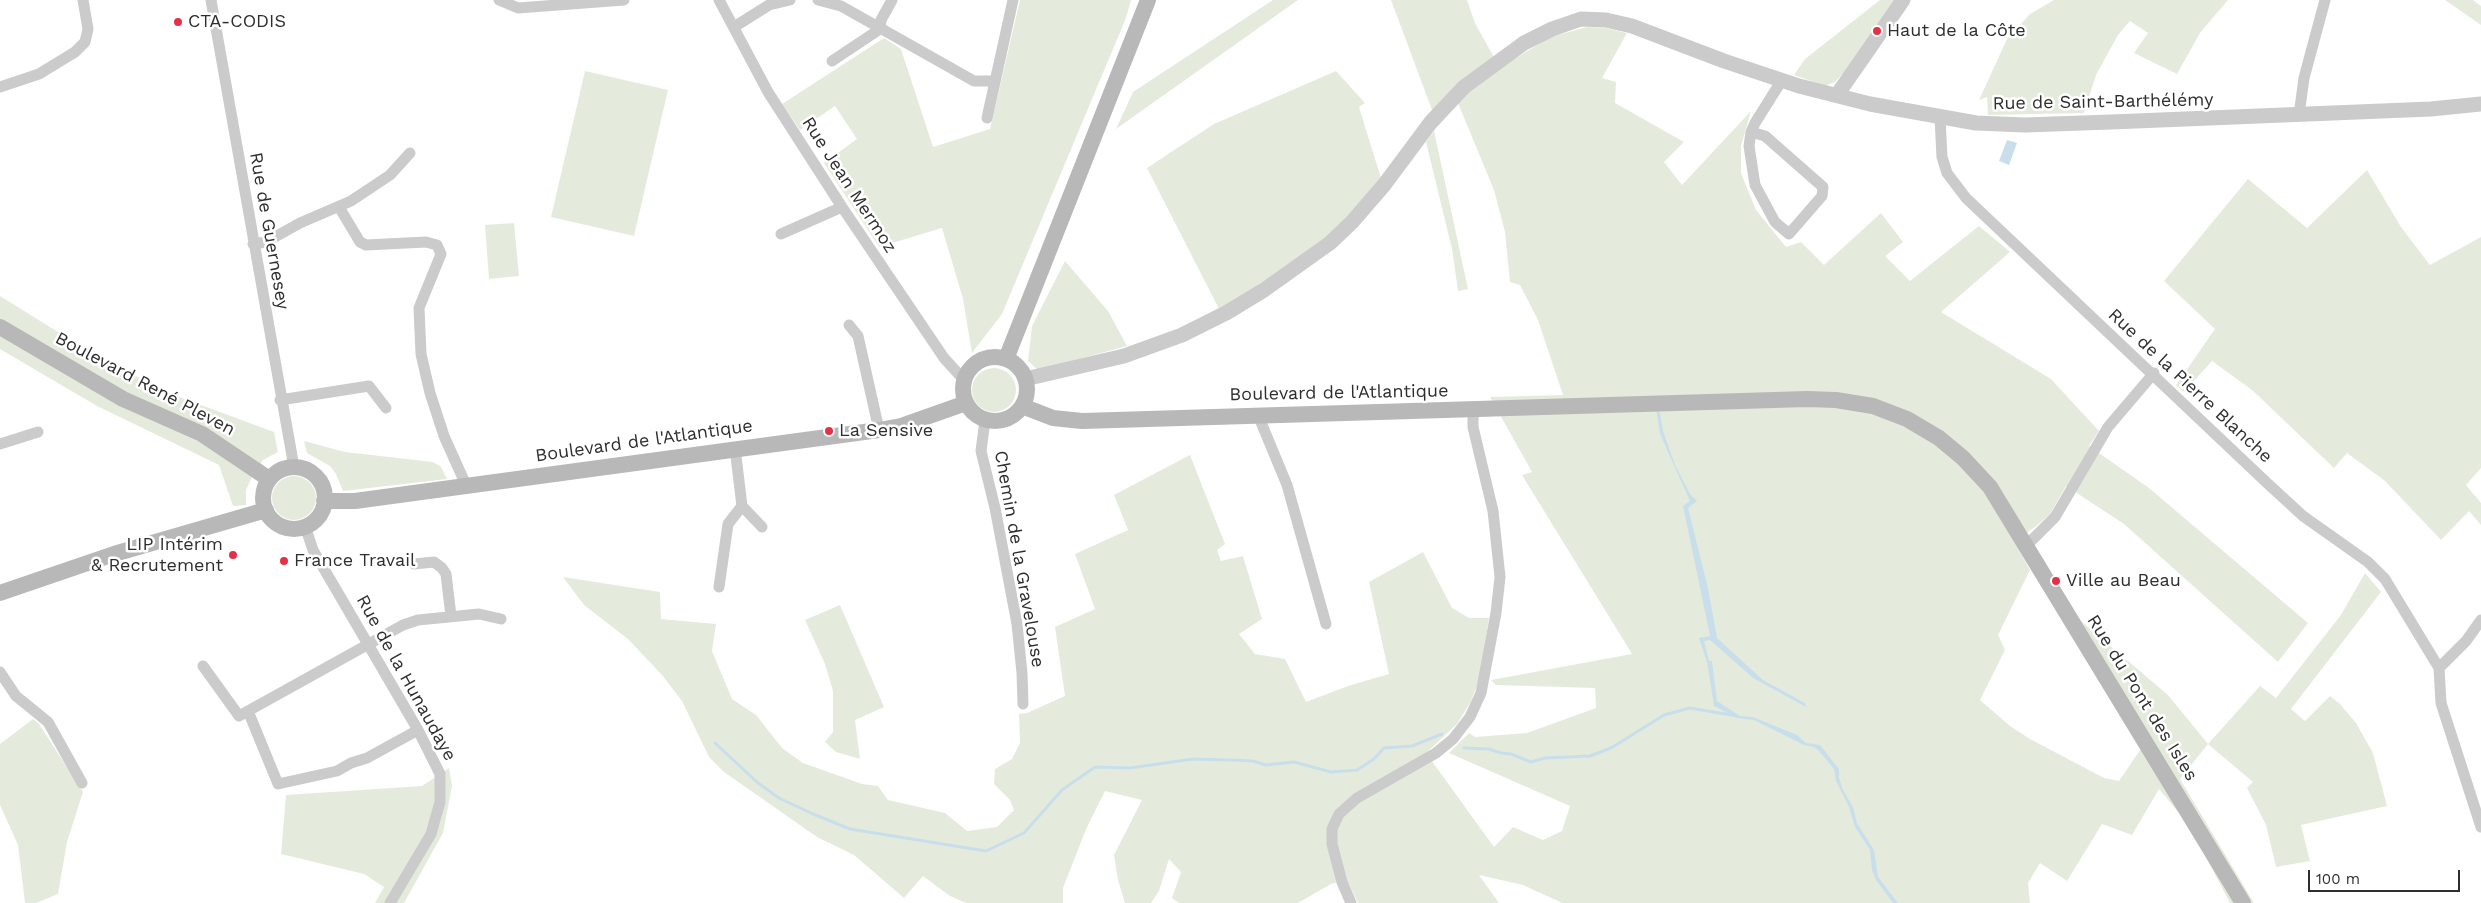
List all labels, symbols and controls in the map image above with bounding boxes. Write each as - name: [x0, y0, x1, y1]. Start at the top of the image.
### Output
- place label: CTA-CODIS: [188, 11, 286, 33]
- marker: CTA-CODIS: [172, 16, 184, 28]
- place label: Haut de la Côte: [1887, 20, 2026, 42]
- marker: Haut de la Côte: [1871, 25, 1883, 37]
- street label: Rue de Saint-Barthélémy: [1992, 89, 2214, 115]
- street label: Rue Jean Mermoz: [797, 113, 901, 257]
- street label: Rue de Guernesey: [245, 151, 293, 311]
- street label: Rue de la Pierre Blanche: [2104, 304, 2276, 468]
- street label: Boulevard René Pleven: [51, 327, 239, 441]
- street label: Boulevard de l'Atlantique: [1229, 380, 1449, 406]
- street label: Boulevard de l'Atlantique: [534, 415, 754, 467]
- place label: La Sensive: [839, 420, 933, 442]
- marker: La Sensive: [823, 425, 835, 437]
- street label: Chemin de la Gravelouse: [989, 449, 1049, 669]
- place label: LIP Intérim & Recrutement: [91, 534, 223, 576]
- marker: LIP Intérim & Recrutement: [227, 549, 239, 561]
- place label: France Travail: [294, 550, 415, 572]
- marker: France Travail: [278, 555, 290, 567]
- place label: Ville au Beau: [2066, 570, 2181, 592]
- marker: Ville au Beau: [2050, 575, 2062, 587]
- street label: Rue de la Hunaudaye: [351, 591, 461, 765]
- street label: Rue du Pont des Isles: [2082, 611, 2202, 785]
- scale bar: [2311, 860, 2464, 892]
- text: 100 m: [2316, 870, 2360, 888]

